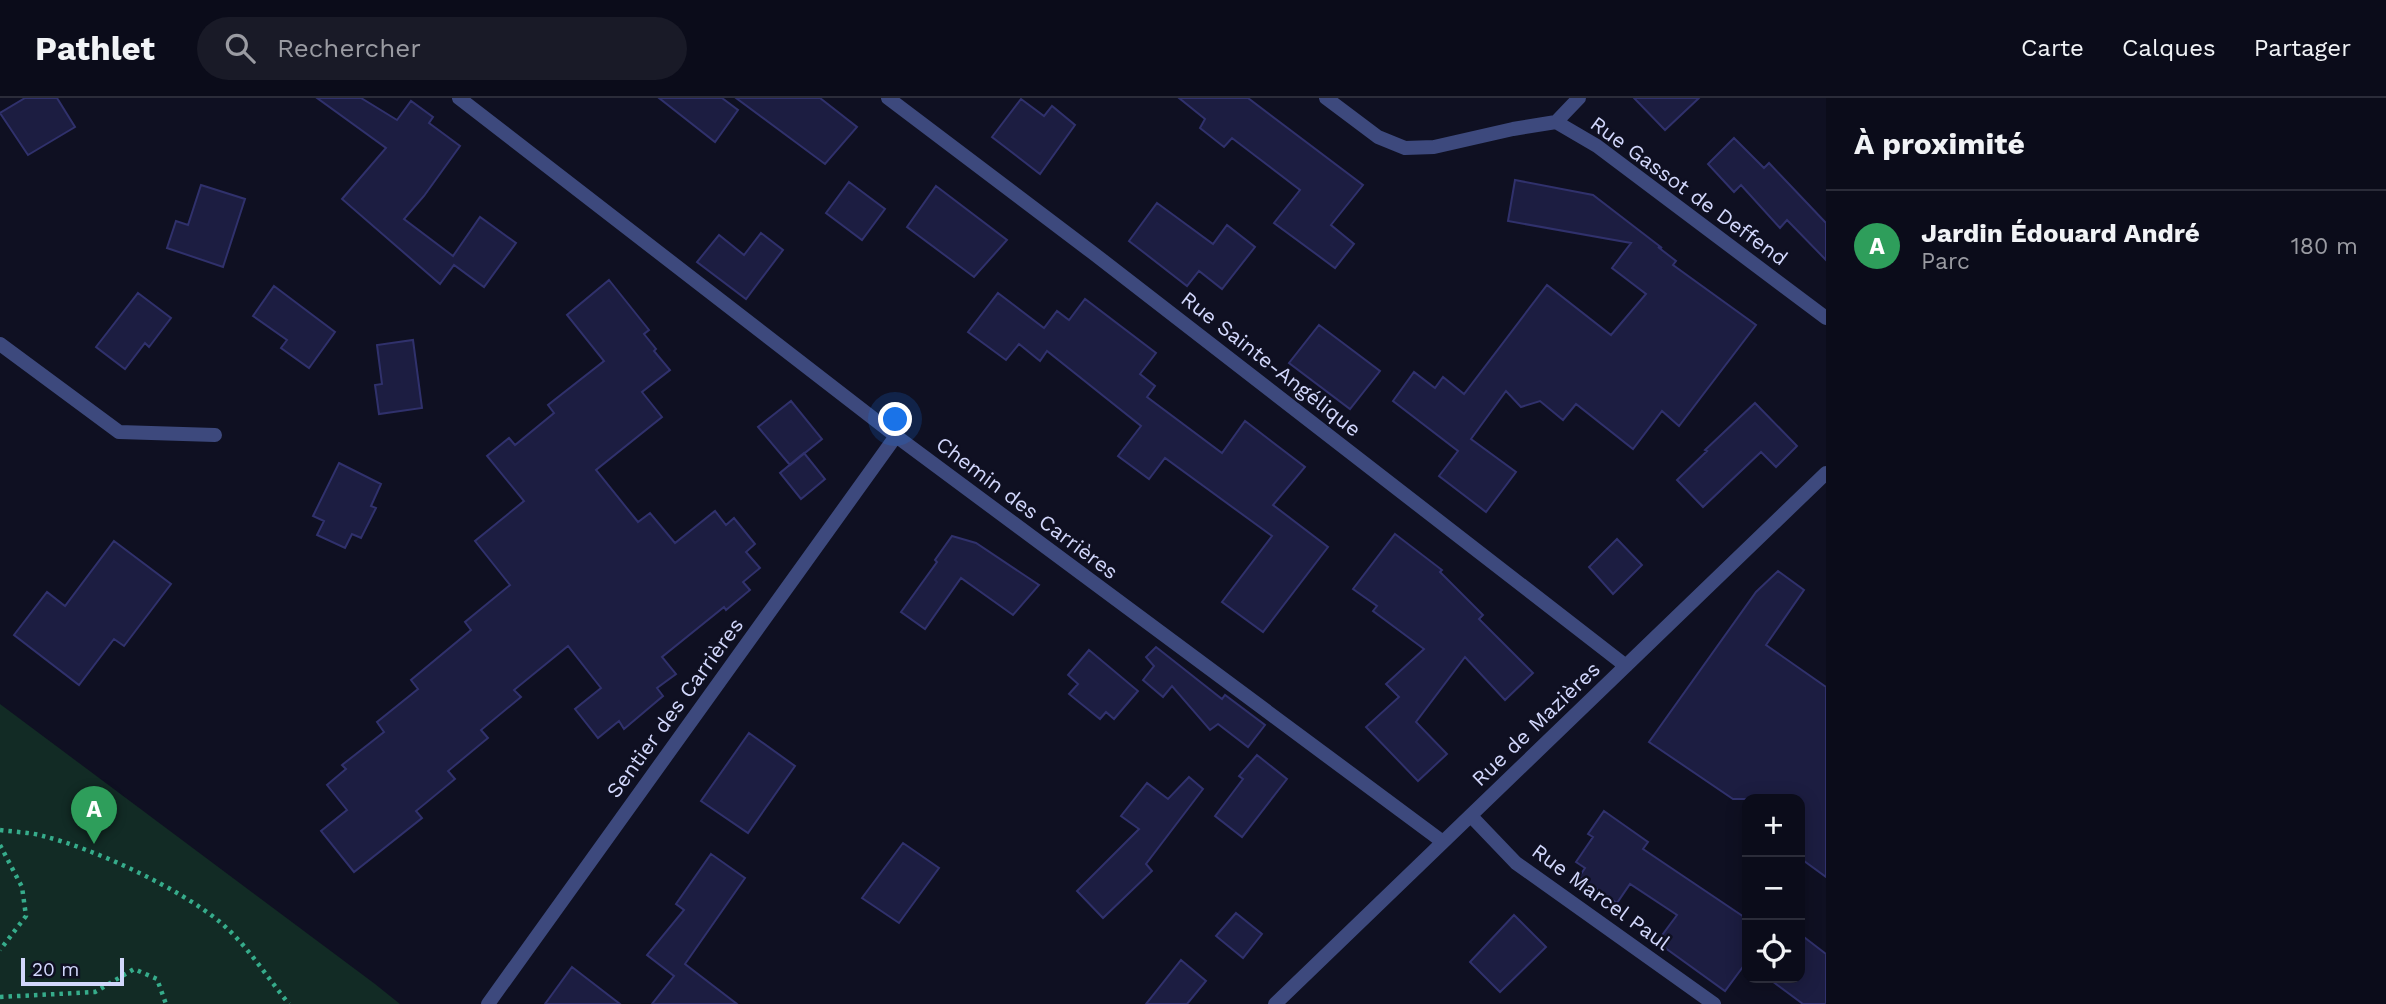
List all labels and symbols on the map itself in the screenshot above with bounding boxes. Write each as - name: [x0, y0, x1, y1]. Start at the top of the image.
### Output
- street label: Rue Gassot de Deffend: [1586, 111, 1793, 271]
- street label: Rue Sainte-Angélique: [1176, 286, 1366, 442]
- your location: [878, 402, 912, 436]
- street label: Chemin des Carrières: [931, 431, 1123, 584]
- street label: Sentier des Carrières: [601, 613, 748, 803]
- street label: Rue de Mazières: [1466, 656, 1605, 791]
- pin: A: [71, 786, 117, 844]
- street label: Rue Marcel Paul: [1527, 838, 1676, 955]
- scale bar: [21, 955, 124, 987]

